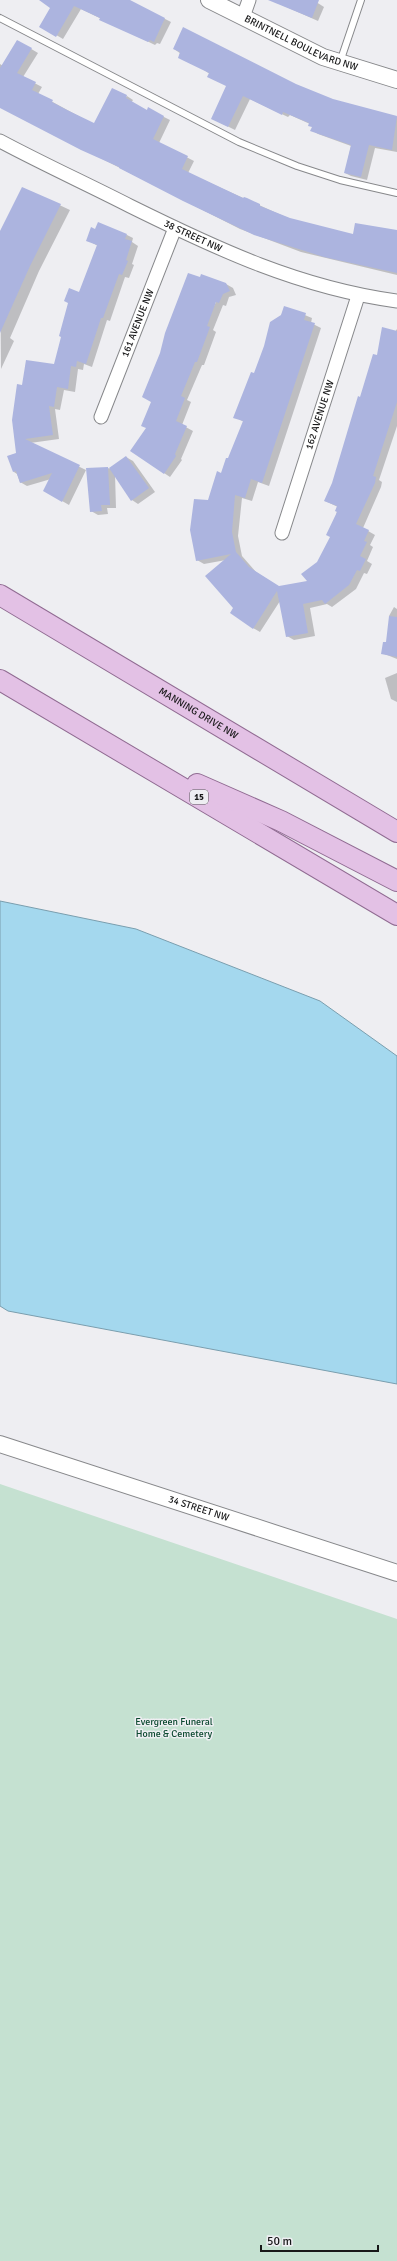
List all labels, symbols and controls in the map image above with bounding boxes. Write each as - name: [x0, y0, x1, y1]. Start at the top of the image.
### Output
- street label: BRINTNELL BOULEVARD NW: [242, 13, 360, 74]
- street label: 38 STREET NW: [162, 217, 224, 255]
- street label: 161 AVENUE NW: [119, 287, 157, 359]
- street label: 162 AVENUE NW: [303, 378, 337, 451]
- street label: MANNING DRIVE NW: [156, 685, 241, 742]
- road number: 15: [190, 790, 208, 804]
- street label: 34 STREET NW: [167, 1493, 231, 1524]
- park label: Evergreen Funeral Home & Cemetery: [135, 1716, 213, 1740]
- scale bar: [261, 2227, 378, 2253]
- text: 50 m: [267, 2234, 292, 2249]

